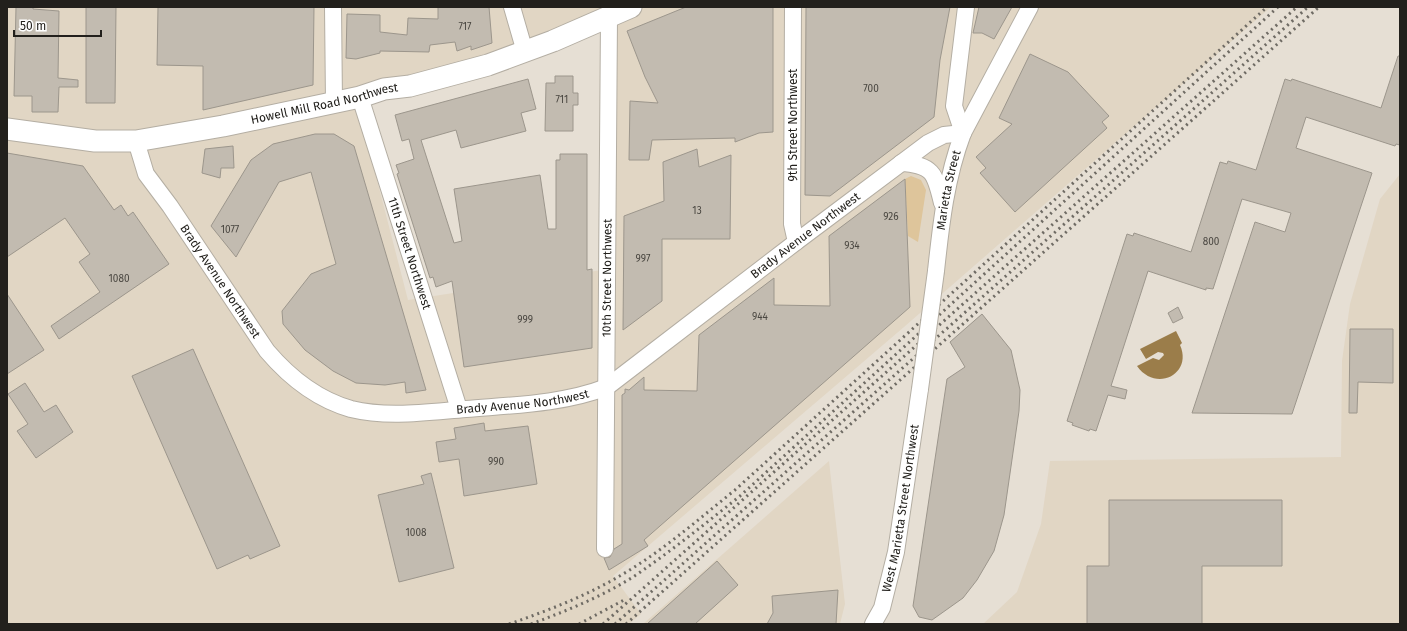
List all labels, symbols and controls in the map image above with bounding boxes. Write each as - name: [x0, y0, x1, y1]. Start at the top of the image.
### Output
- scale bar: [14, 12, 101, 38]
- text: 50 m: [20, 19, 46, 33]
- house number: 717: [458, 21, 472, 33]
- street label: 9th Street Northwest: [786, 68, 800, 181]
- street label: Howell Mill Road Northwest: [249, 80, 399, 127]
- house number: 700: [863, 83, 879, 95]
- house number: 711: [556, 94, 568, 106]
- street label: Marietta Street: [934, 148, 964, 231]
- street label: Brady Avenue Northwest: [748, 189, 863, 281]
- street label: 11th Street Northwest: [385, 195, 434, 312]
- house number: 13: [692, 205, 702, 217]
- house number: 926: [883, 211, 899, 223]
- street label: 10th Street Northwest: [600, 218, 614, 337]
- street label: Brady Avenue Northwest: [177, 222, 264, 341]
- house number: 1077: [221, 224, 240, 236]
- house number: 800: [1203, 236, 1220, 248]
- house number: 934: [844, 240, 860, 252]
- house number: 997: [636, 253, 651, 265]
- house number: 1080: [109, 273, 130, 285]
- house number: 944: [752, 311, 769, 323]
- house number: 999: [517, 314, 533, 326]
- street label: Brady Avenue Northwest: [456, 386, 591, 417]
- street label: West Marietta Street Northwest: [879, 423, 922, 594]
- house number: 990: [488, 456, 504, 468]
- house number: 1008: [406, 527, 427, 539]

